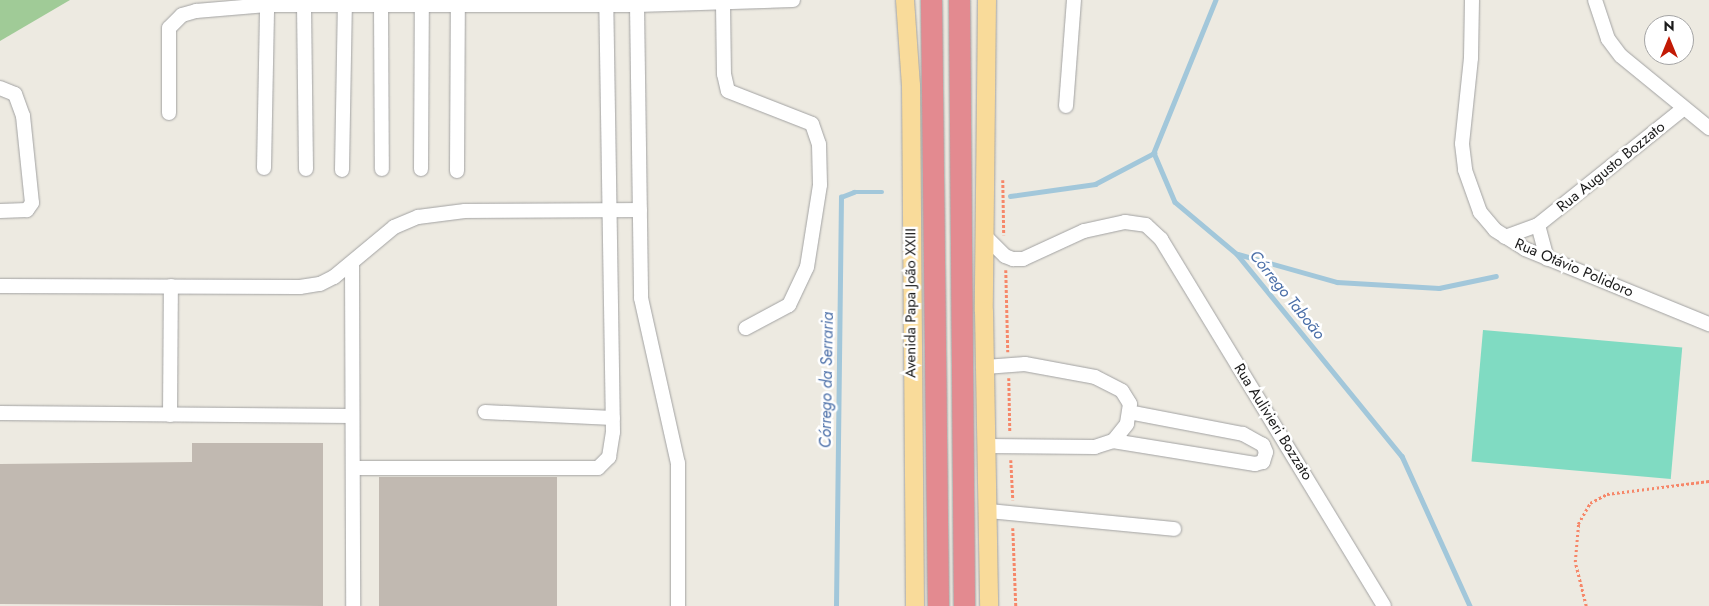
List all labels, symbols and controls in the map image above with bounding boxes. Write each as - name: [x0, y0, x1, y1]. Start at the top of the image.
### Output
- north arrow: [1644, 15, 1694, 65]
- text: N: [1663, 16, 1675, 36]
- street label: Rua Augusto Bozzato: [1553, 118, 1669, 216]
- street label: Avenida Papa João XXIII: [902, 228, 920, 378]
- street label: Rua Otávio Polidoro: [1512, 235, 1636, 301]
- water label: Córrego Taboão: [1245, 247, 1329, 343]
- water label: Córrego da Serraria: [816, 312, 838, 448]
- street label: Rua Aulivieri Bozzato: [1230, 360, 1316, 484]

